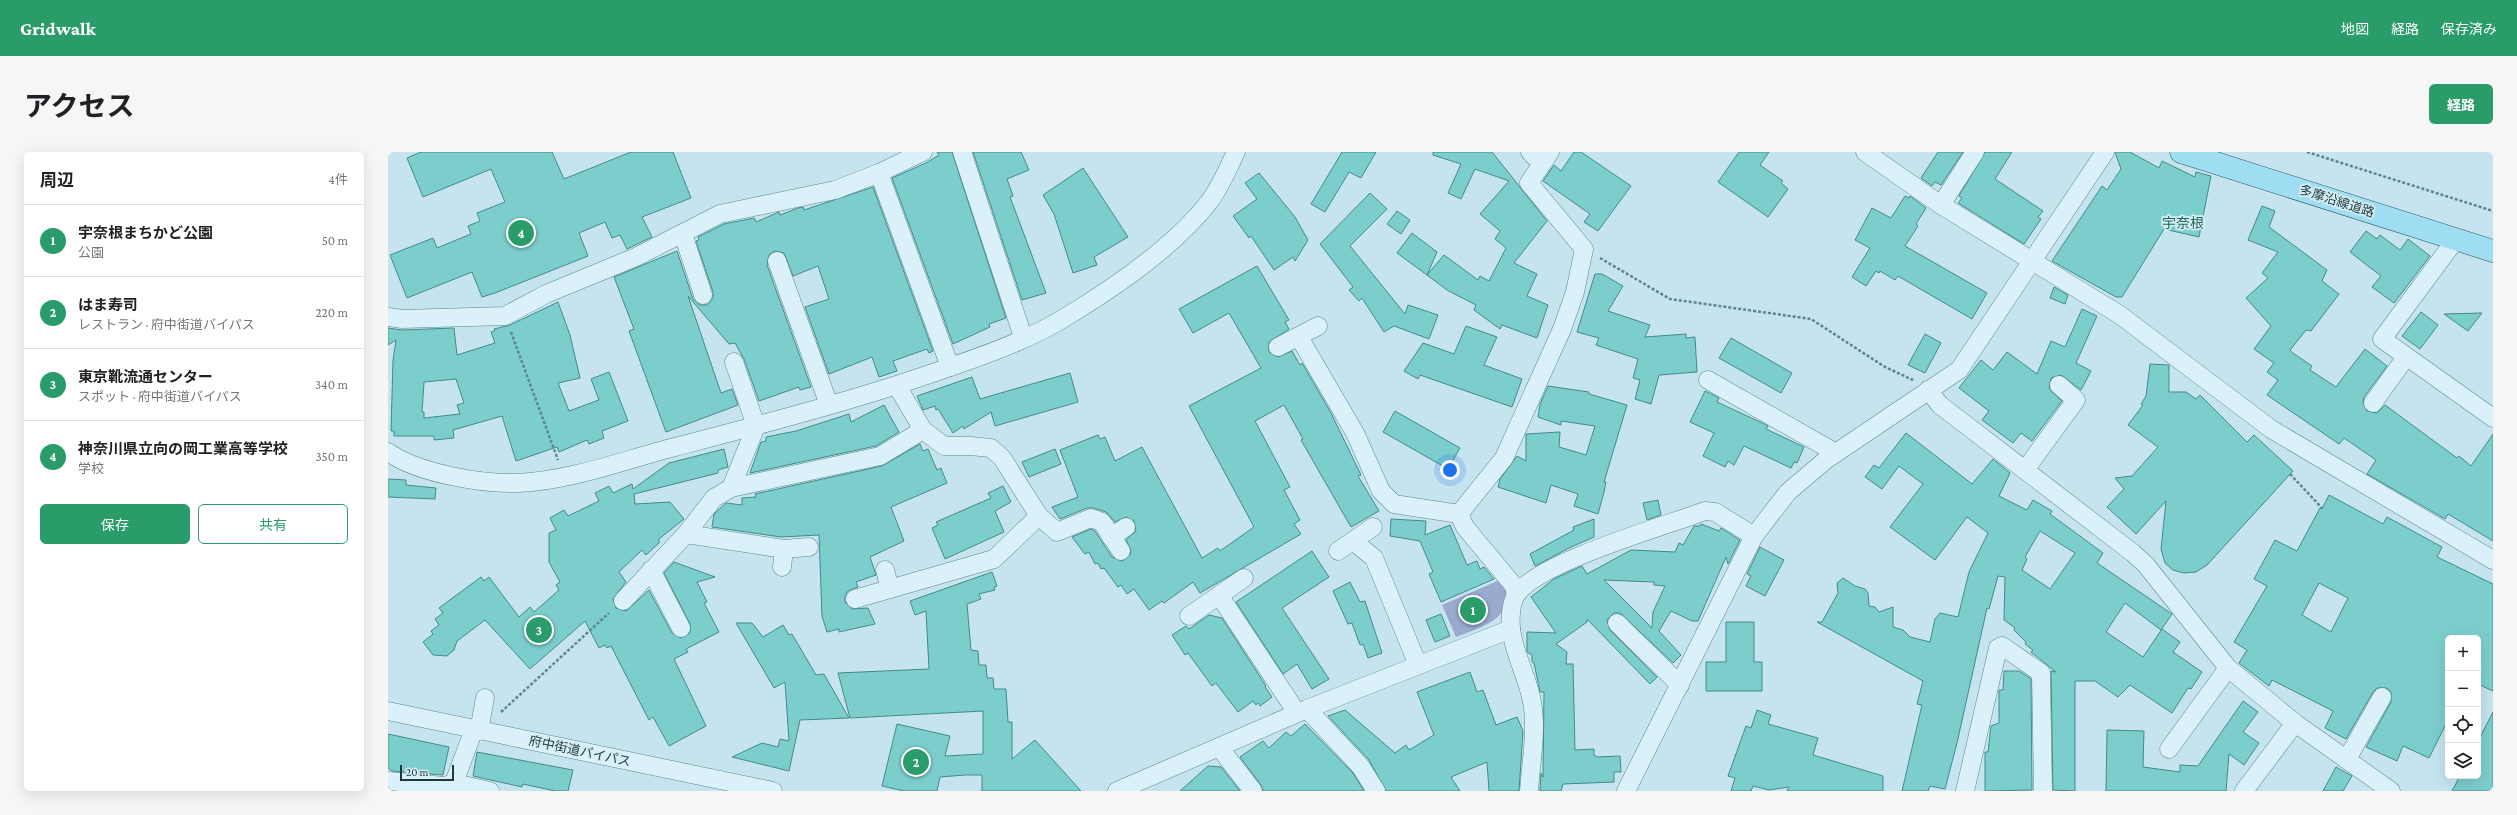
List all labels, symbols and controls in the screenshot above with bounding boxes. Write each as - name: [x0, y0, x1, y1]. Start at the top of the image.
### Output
- text: Gridwalk: [20, 18, 96, 39]
- text: 地図: [2341, 21, 2369, 37]
- text: 経路: [2391, 21, 2419, 37]
- text: 保存済み: [2441, 21, 2497, 37]
- button: 経路: [2429, 84, 2493, 124]
- text: アクセス: [24, 91, 135, 122]
- text: 周辺: [40, 171, 74, 190]
- text: 4件: [328, 172, 348, 187]
- street label: 多摩沿線道路: [2298, 182, 2376, 220]
- district label: 宇奈根: [2162, 215, 2204, 231]
- pin: 4: [508, 218, 534, 248]
- text: 宇奈根まちかど公園: [78, 225, 213, 241]
- text: 1: [51, 233, 55, 248]
- text: 50 m: [322, 233, 348, 248]
- text: 公園: [78, 245, 104, 260]
- text: はま寿司: [78, 297, 138, 313]
- text: 2: [50, 305, 56, 320]
- text: 220 m: [315, 305, 348, 320]
- text: レストラン · 府中街道バイパス: [78, 317, 255, 332]
- text: 東京靴流通センター: [78, 369, 213, 385]
- text: 3: [50, 377, 56, 392]
- text: 340 m: [315, 377, 348, 392]
- text: スポット · 府中街道バイパス: [78, 389, 242, 404]
- text: 神奈川県立向の岡工業高等学校: [78, 441, 288, 457]
- text: 4: [49, 449, 57, 464]
- text: 350 m: [315, 449, 348, 464]
- your location: [1440, 460, 1460, 480]
- text: 学校: [78, 461, 104, 476]
- button: 保存: [40, 504, 190, 544]
- button: 共有: [198, 504, 348, 544]
- pin: 1: [1460, 595, 1486, 625]
- pin: 3: [526, 615, 552, 645]
- map controls: [2445, 635, 2481, 779]
- button: +: [2445, 635, 2481, 671]
- button: −: [2445, 671, 2481, 707]
- button: locate: [2445, 707, 2481, 743]
- street label: 府中街道バイパス: [528, 733, 632, 769]
- button: layers: [2445, 743, 2481, 779]
- pin: 2: [903, 747, 929, 777]
- scale bar: [400, 763, 454, 782]
- text: 20 m: [406, 766, 428, 778]

